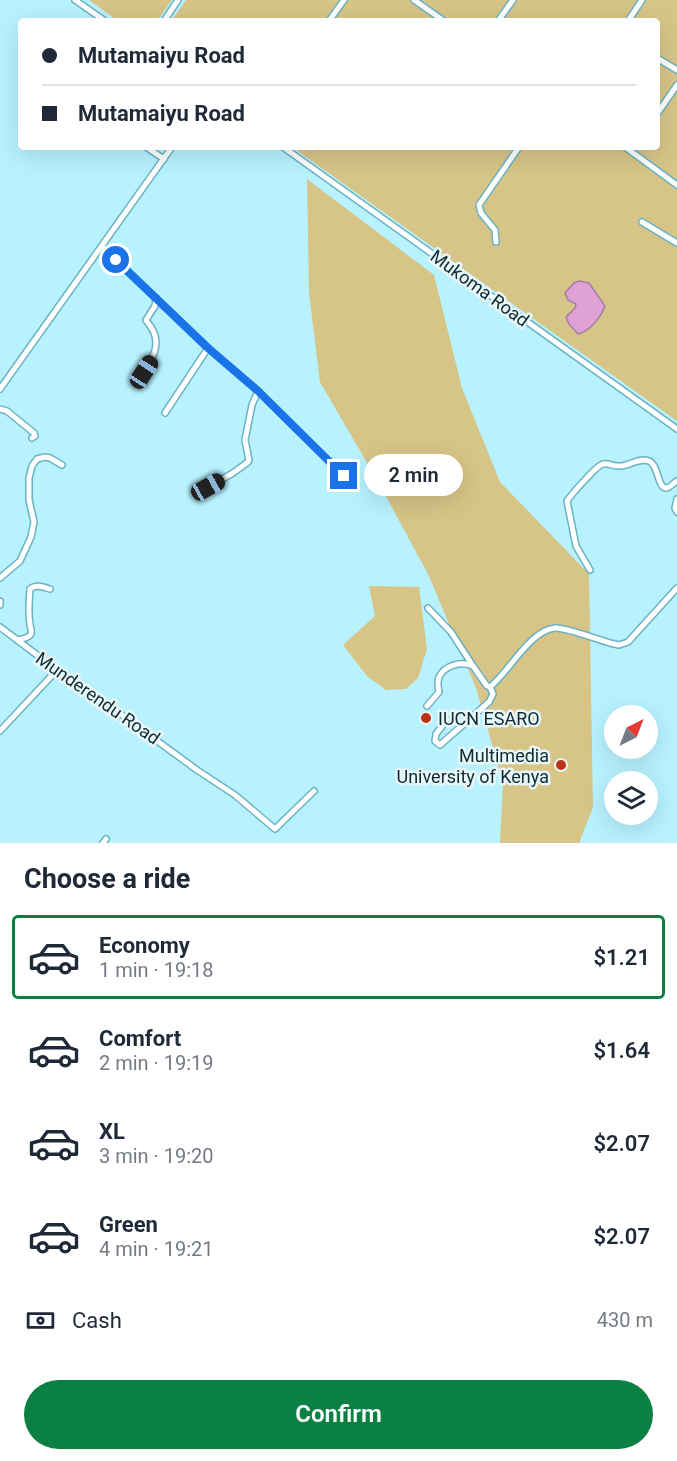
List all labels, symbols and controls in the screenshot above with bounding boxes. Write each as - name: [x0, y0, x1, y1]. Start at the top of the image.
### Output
- text: Mutamaiyu Road: [78, 43, 245, 68]
- text: Mutamaiyu Road: [78, 101, 245, 126]
- street label: Mukoma Road: [427, 245, 533, 331]
- route start: [102, 246, 129, 273]
- car: [127, 352, 161, 392]
- callout: 2 min: [365, 455, 464, 497]
- route end: [330, 462, 357, 489]
- text: 2 min: [388, 463, 439, 487]
- car: [188, 470, 228, 504]
- street label: Munderendu Road: [32, 647, 164, 749]
- north arrow: [604, 705, 658, 759]
- map controls: [604, 705, 658, 825]
- place label: IUCN ESARO: [438, 708, 540, 729]
- marker: IUCN ESARO: [419, 711, 433, 725]
- place label: Multimedia University of Kenya: [397, 745, 549, 787]
- marker: Multimedia University of Kenya: [554, 758, 568, 772]
- button: layers: [604, 771, 658, 825]
- text: Choose a ride: [24, 863, 190, 895]
- icon: car: [27, 930, 81, 984]
- text: Economy: [99, 933, 190, 958]
- text: $1.21: [593, 945, 650, 970]
- text: 1 min · 19:18: [99, 958, 214, 982]
- icon: car: [27, 1023, 81, 1077]
- text: Comfort: [99, 1026, 181, 1051]
- text: $1.64: [593, 1038, 650, 1063]
- text: 2 min · 19:19: [99, 1051, 214, 1075]
- icon: car: [27, 1116, 81, 1170]
- text: XL: [99, 1119, 125, 1144]
- text: $2.07: [593, 1131, 650, 1156]
- text: 3 min · 19:20: [99, 1144, 214, 1168]
- icon: car: [27, 1209, 81, 1263]
- text: Green: [99, 1212, 158, 1237]
- text: $2.07: [593, 1224, 650, 1249]
- text: 4 min · 19:21: [99, 1237, 214, 1261]
- icon: cash: [24, 1304, 57, 1337]
- text: Cash: [72, 1308, 122, 1333]
- text: 430 m: [597, 1308, 653, 1332]
- button: Confirm: [24, 1380, 653, 1449]

